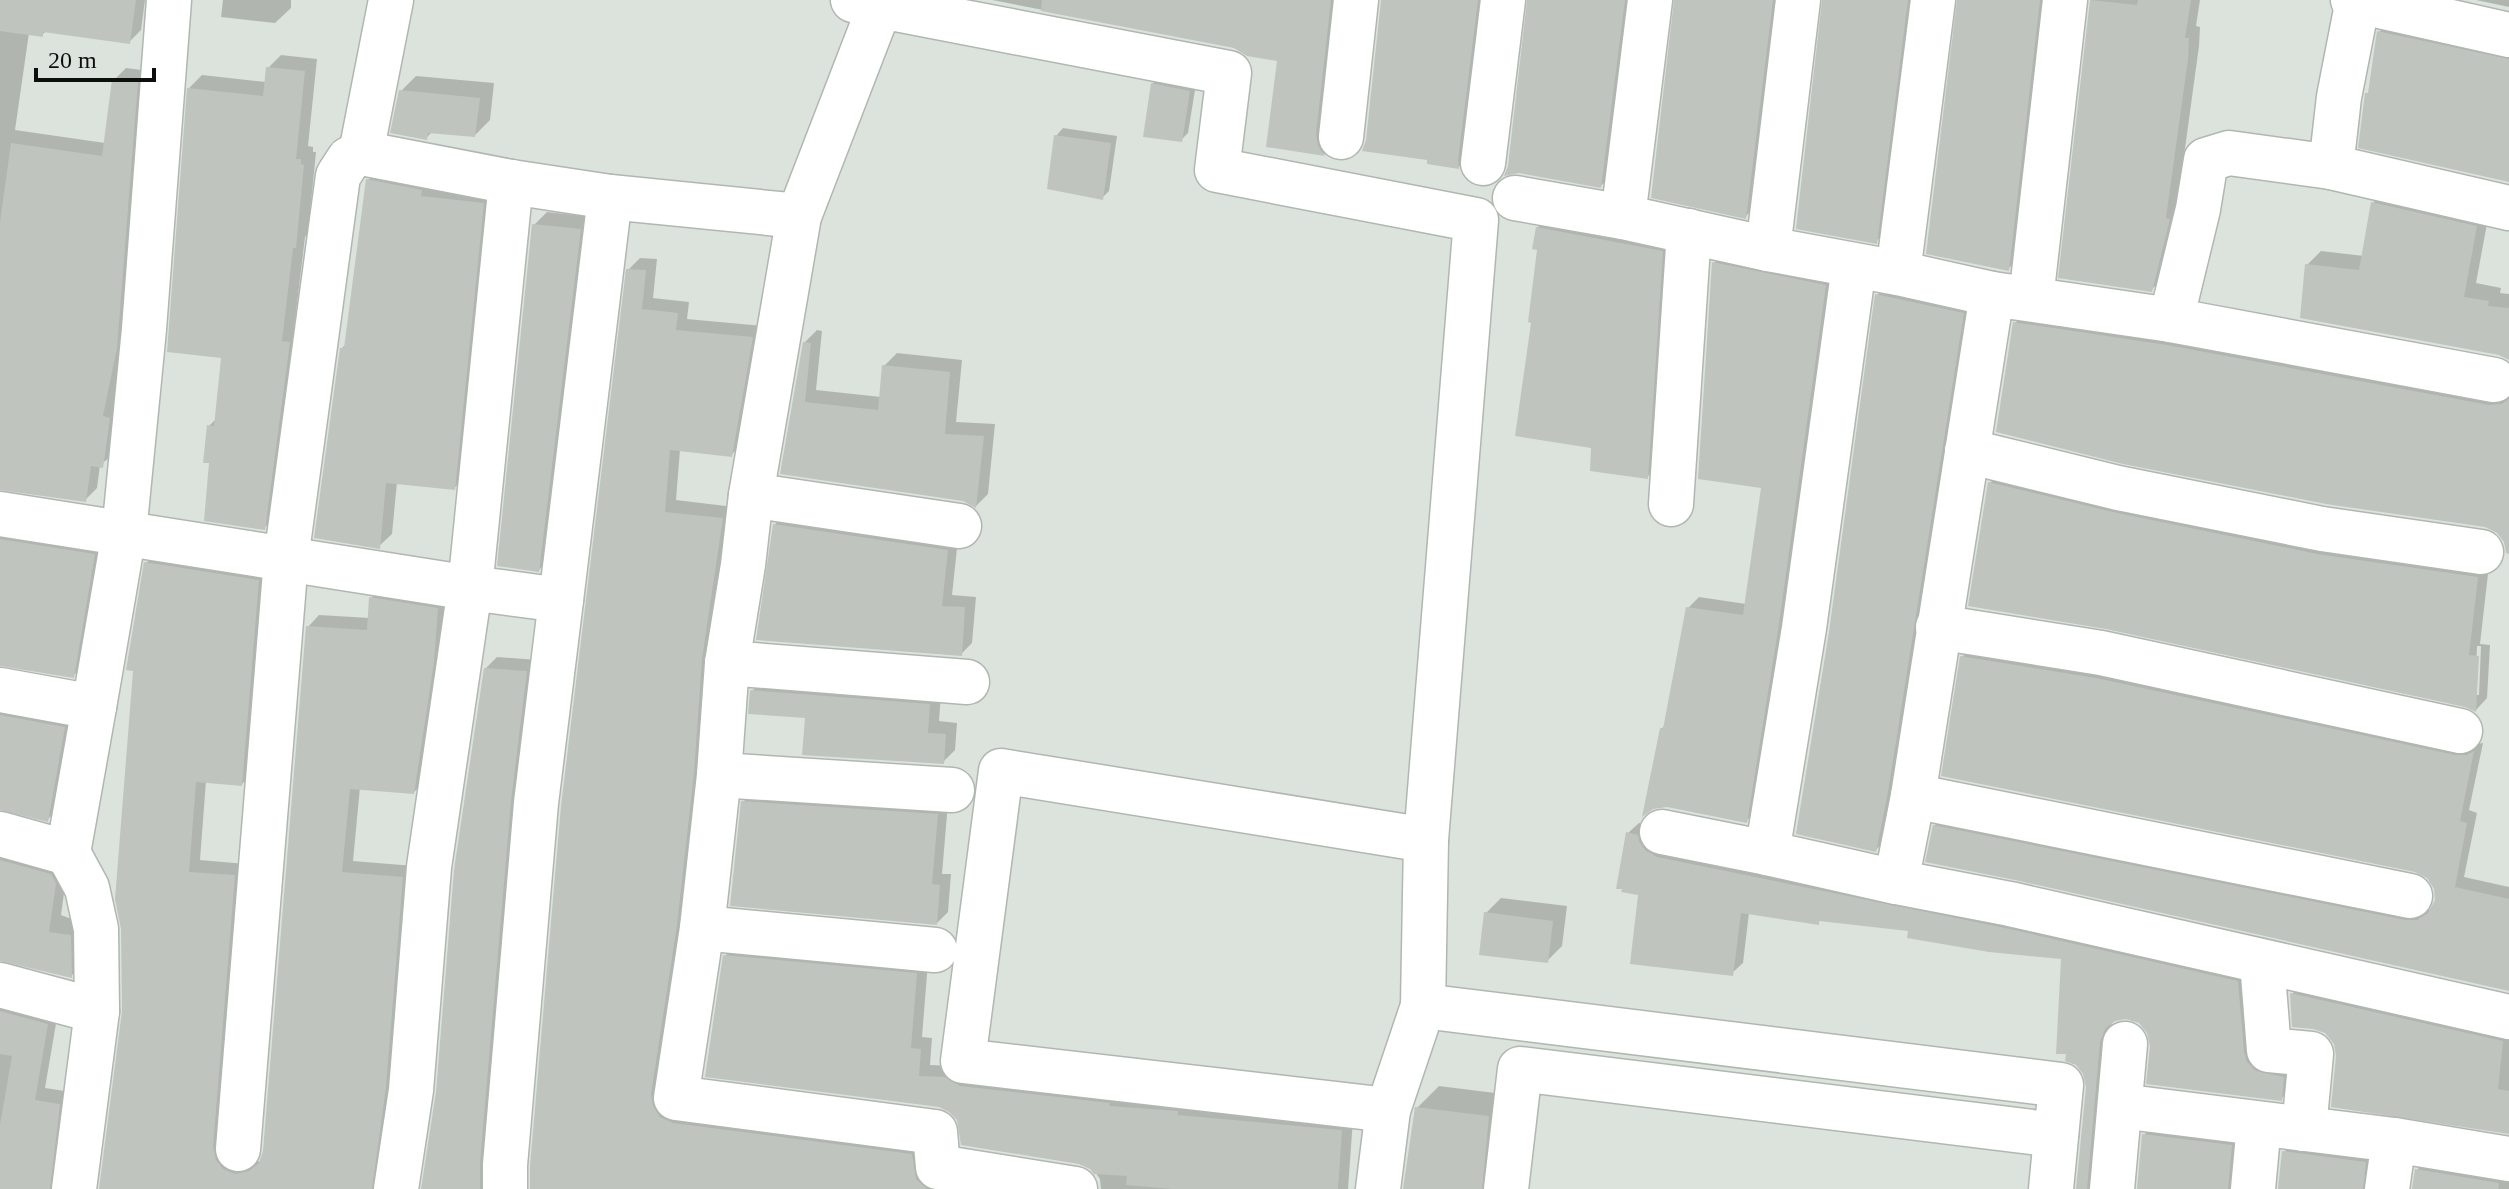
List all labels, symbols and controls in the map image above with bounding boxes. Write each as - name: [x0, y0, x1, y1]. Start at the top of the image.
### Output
- scale bar: [36, 32, 154, 82]
- text: 20 m: [48, 47, 97, 73]

